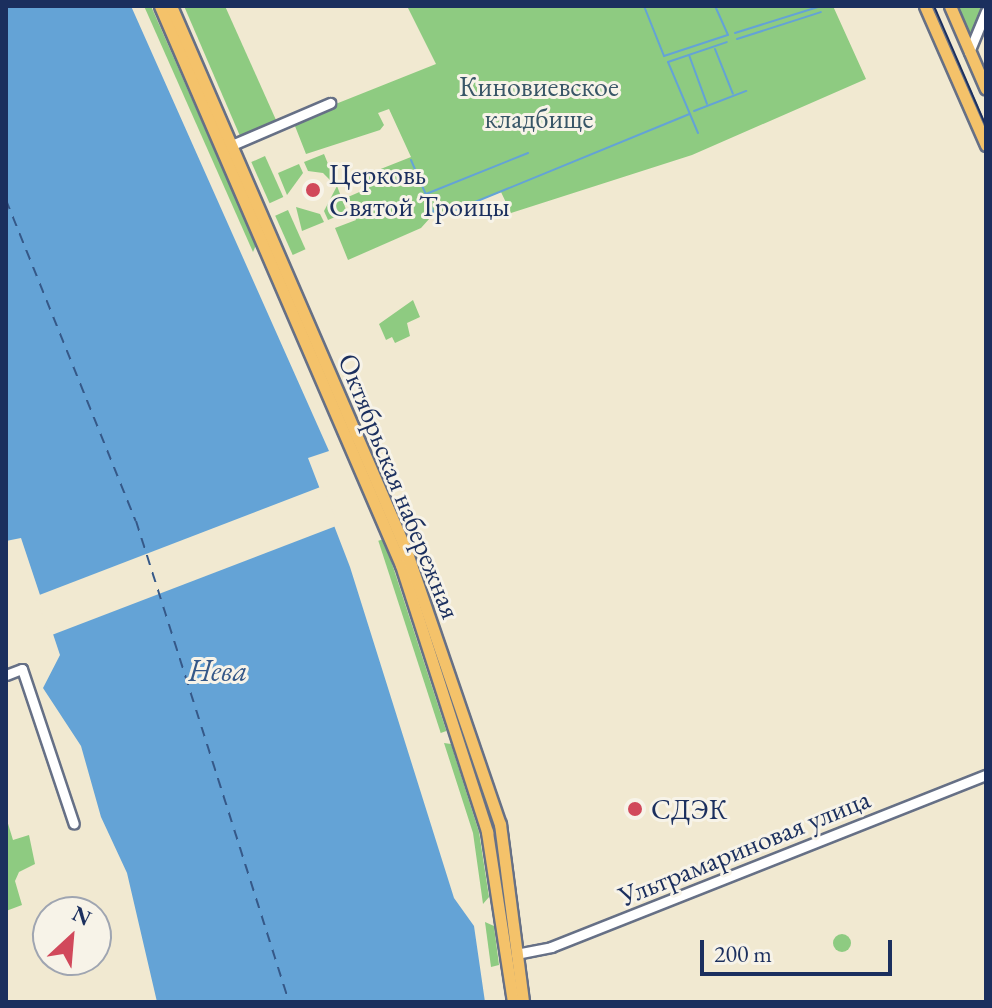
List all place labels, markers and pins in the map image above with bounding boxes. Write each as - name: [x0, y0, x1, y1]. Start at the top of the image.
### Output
- place label: Церковь Святой Троицы: [329, 157, 509, 223]
- marker: Церковь Святой Троицы: [304, 181, 322, 199]
- place label: СДЭК: [651, 792, 727, 826]
- marker: СДЭК: [626, 800, 644, 818]

